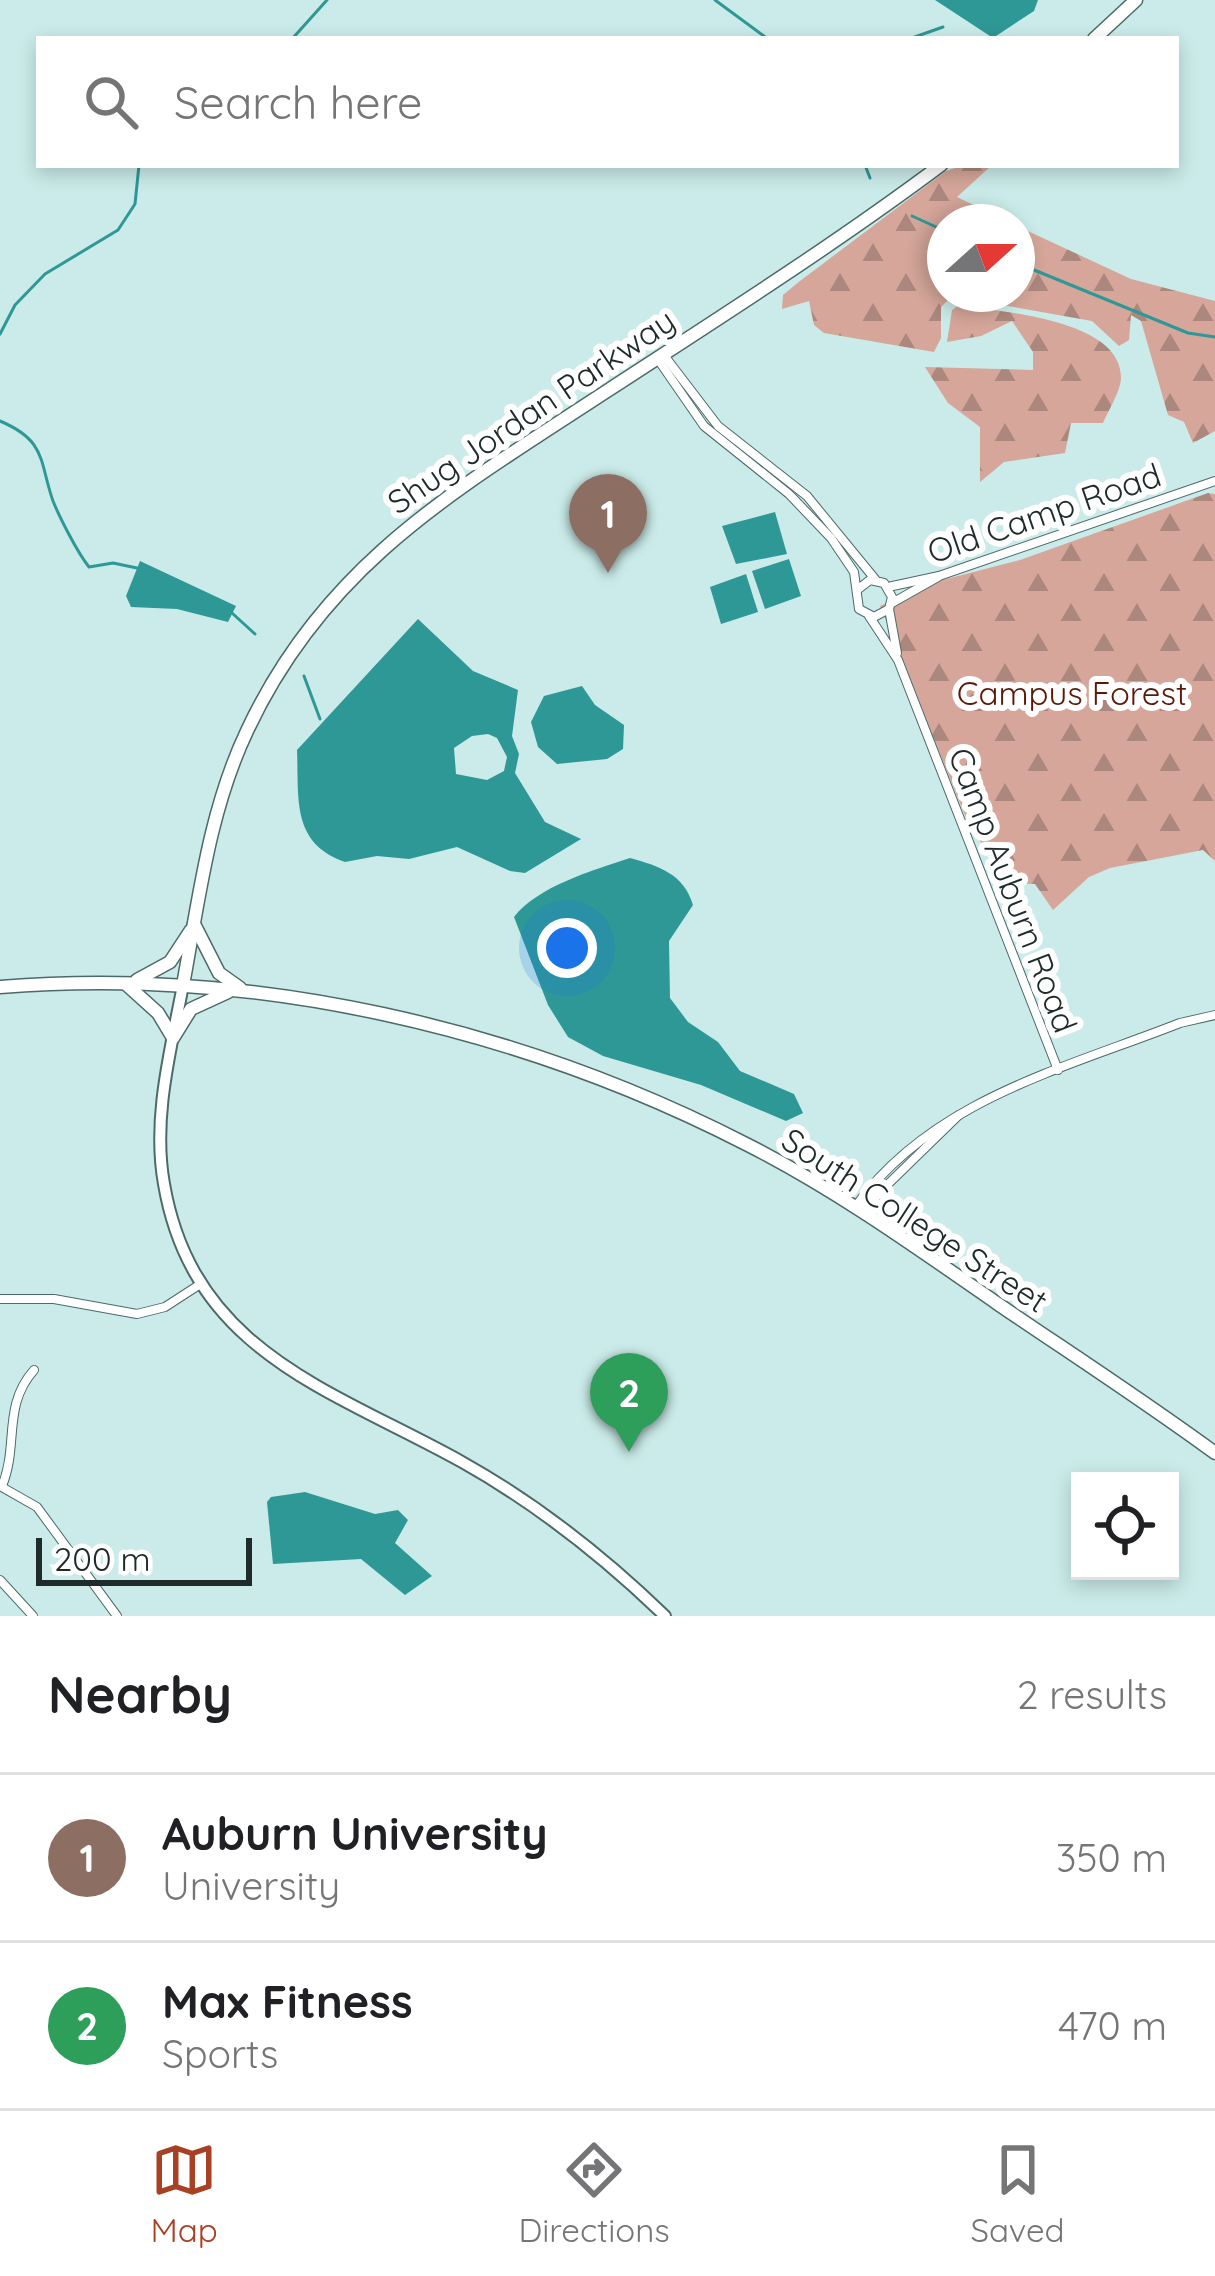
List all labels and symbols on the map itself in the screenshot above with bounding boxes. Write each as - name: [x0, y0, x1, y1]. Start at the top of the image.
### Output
- north arrow: [927, 204, 1035, 312]
- street label: Shug Jordan Parkway: [379, 299, 682, 522]
- street label: Old Camp Road: [922, 453, 1166, 572]
- pin: 1: [569, 474, 647, 573]
- park label: Campus Forest: [957, 672, 1187, 713]
- street label: Camp Auburn Road: [940, 742, 1087, 1038]
- your location: [537, 918, 597, 978]
- street label: South College Street: [775, 1118, 1056, 1321]
- pin: 2: [590, 1353, 668, 1452]
- scale bar: [36, 1532, 252, 1585]

